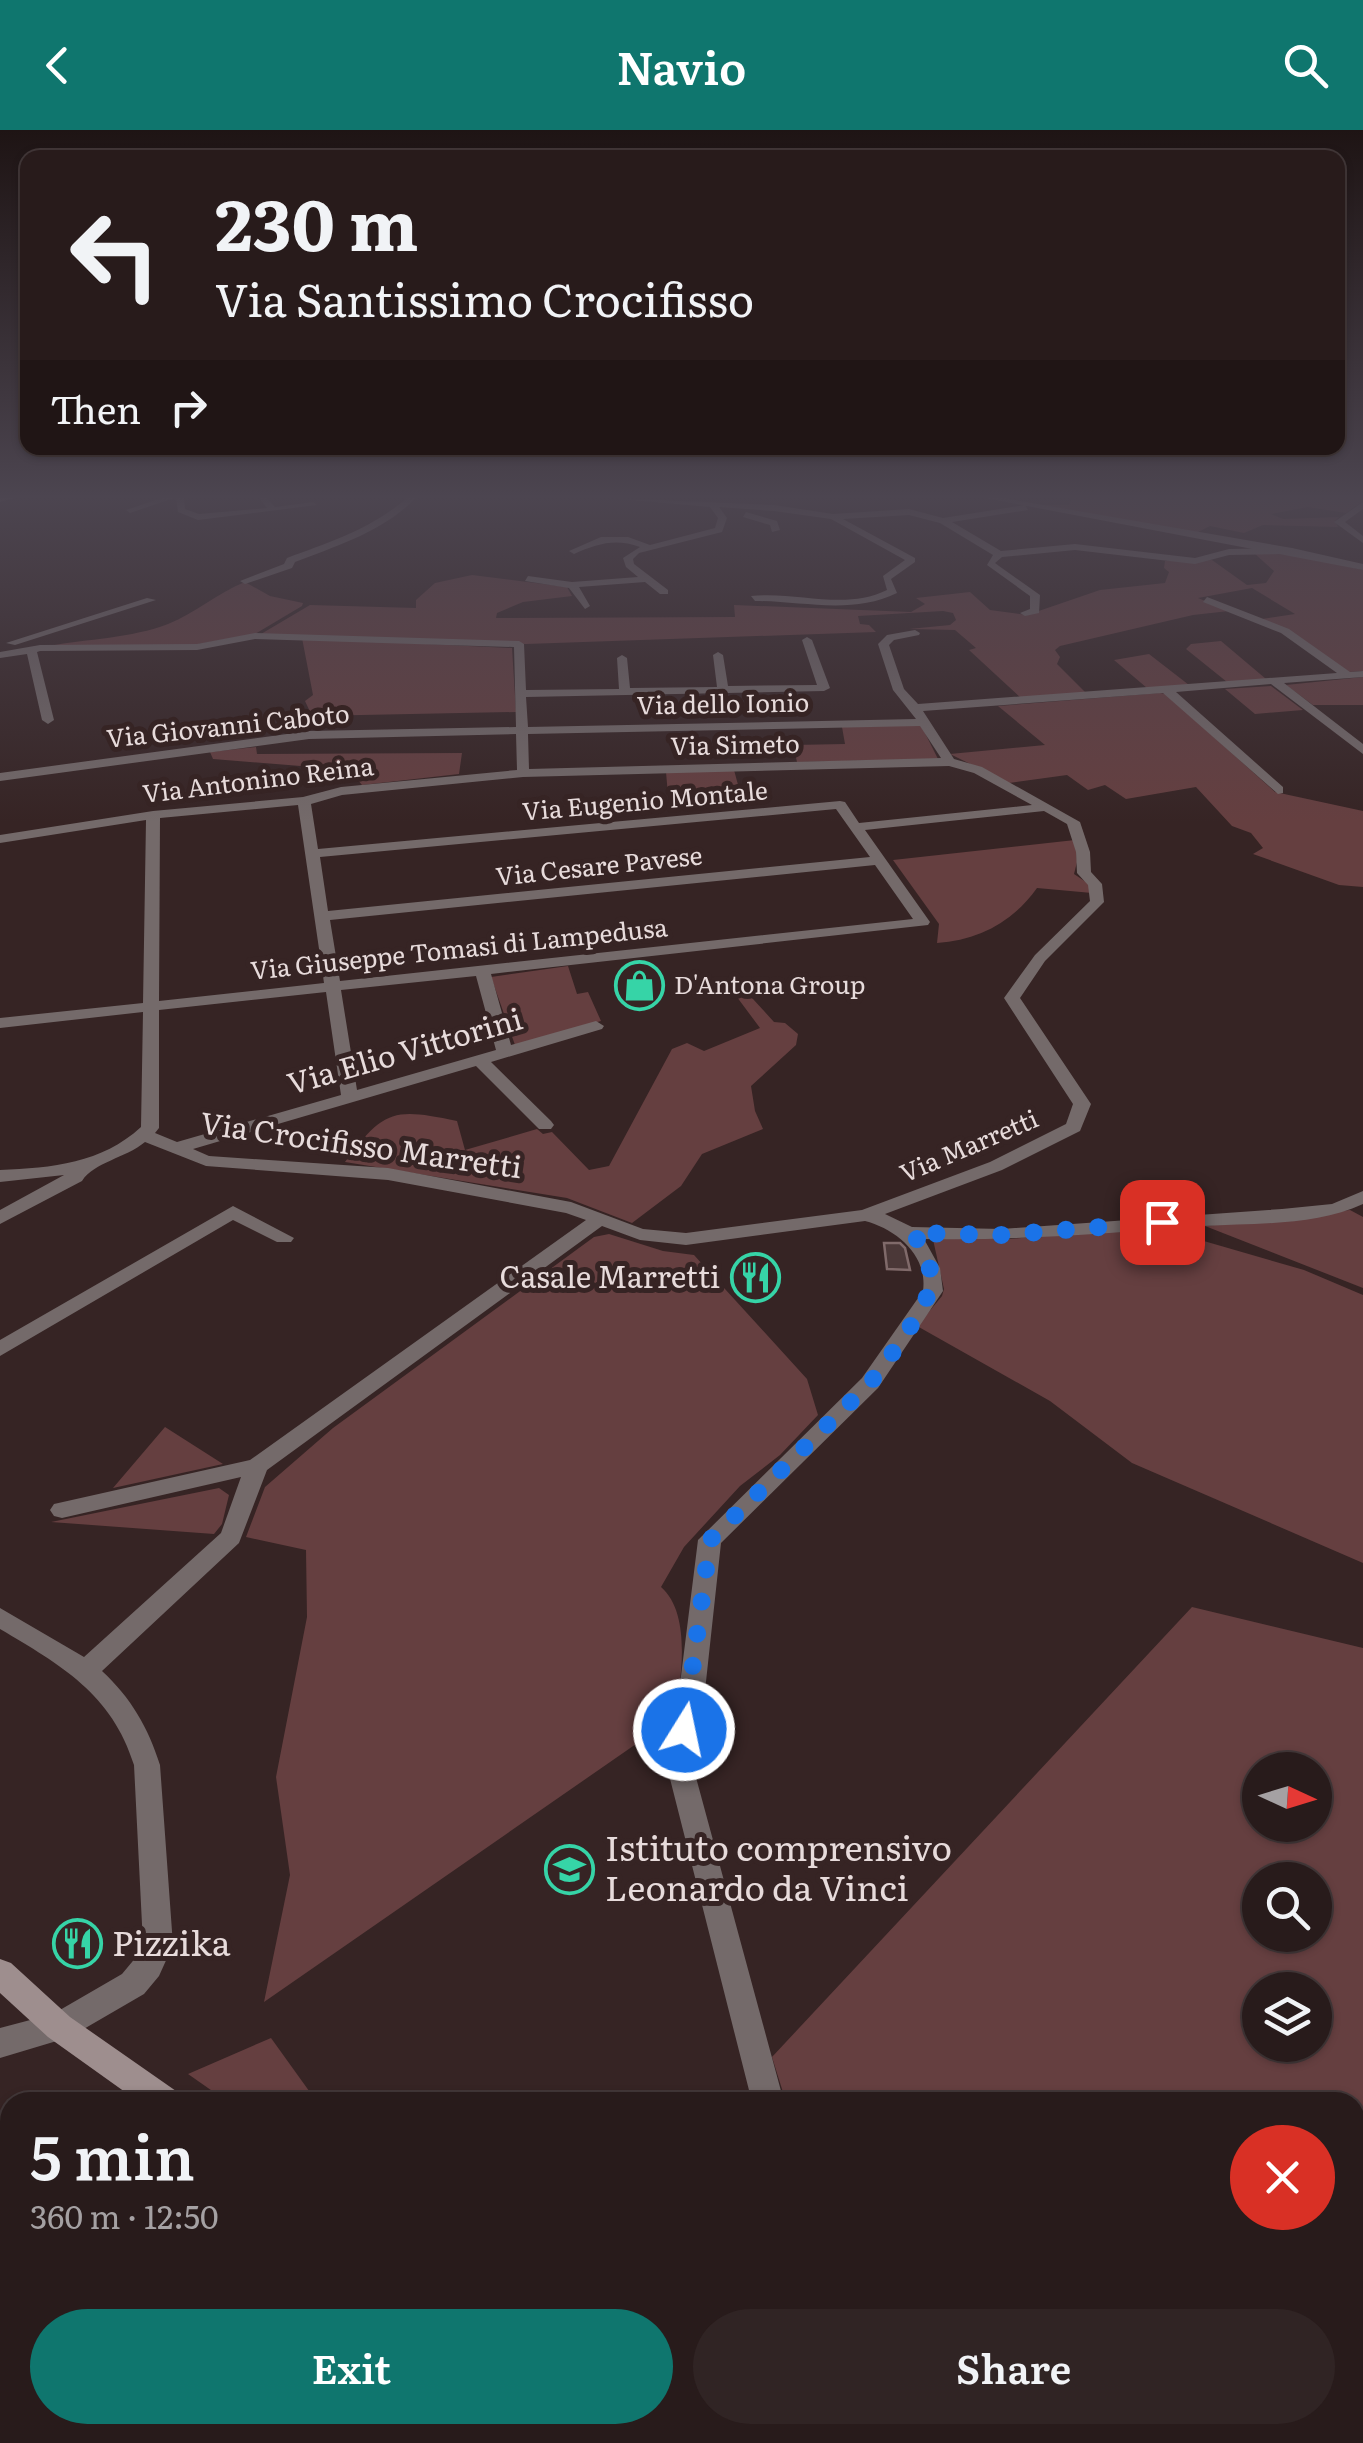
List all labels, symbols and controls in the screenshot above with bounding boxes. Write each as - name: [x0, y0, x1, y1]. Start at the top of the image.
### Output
- text: Navio: [617, 32, 746, 99]
- icon: back: [30, 38, 85, 93]
- icon: search: [1278, 38, 1333, 93]
- text: 230 m: [215, 169, 419, 273]
- icon: left: [50, 190, 180, 320]
- text: Via Santissimo Crocifisso: [215, 264, 754, 331]
- text: Then: [50, 379, 141, 436]
- icon: right: [161, 380, 216, 435]
- street label: Via dello Ionio: [636, 682, 810, 723]
- street label: Via Giovanni Caboto: [105, 693, 351, 756]
- street label: Via Simeto: [670, 724, 800, 763]
- street label: Via Antonino Reina: [140, 746, 376, 811]
- street label: Via Eugenio Montale: [521, 770, 769, 829]
- street label: Via Cesare Pavese: [494, 835, 704, 894]
- street label: Via Giuseppe Tomasi di Lampedusa: [248, 907, 670, 988]
- shop icon: D'Antona Group: [613, 959, 665, 1011]
- place label: D'Antona Group: [674, 965, 865, 1002]
- street label: Via Elio Vittorini: [281, 995, 527, 1104]
- street label: Via Crocifisso Marretti: [198, 1099, 525, 1187]
- street label: Via Marretti: [893, 1099, 1043, 1190]
- pin: [1120, 1180, 1205, 1265]
- icon: arrive: [1135, 1195, 1190, 1250]
- restaurant icon: Casale Marretti: [729, 1252, 781, 1304]
- place label: Casale Marretti: [500, 1253, 720, 1297]
- position arrow: [632, 1678, 736, 1782]
- north arrow: [1242, 1752, 1332, 1842]
- map controls: [1242, 1752, 1332, 2062]
- place label: Istituto comprensivo Leonardo da Vinci: [605, 1820, 952, 1912]
- school or university icon: Istituto comprensivo Leonardo da Vinci: [544, 1843, 596, 1895]
- button: search: [1242, 1862, 1332, 1952]
- place label: Pizzika: [112, 1915, 231, 1967]
- restaurant icon: Pizzika: [51, 1918, 103, 1970]
- button: layers: [1242, 1972, 1332, 2062]
- text: 5 min: [30, 2109, 195, 2198]
- button: close: [1230, 2125, 1335, 2230]
- text: 360 m · 12:50: [30, 2191, 219, 2239]
- button: Exit: [30, 2309, 673, 2424]
- button: Share: [693, 2309, 1335, 2424]

